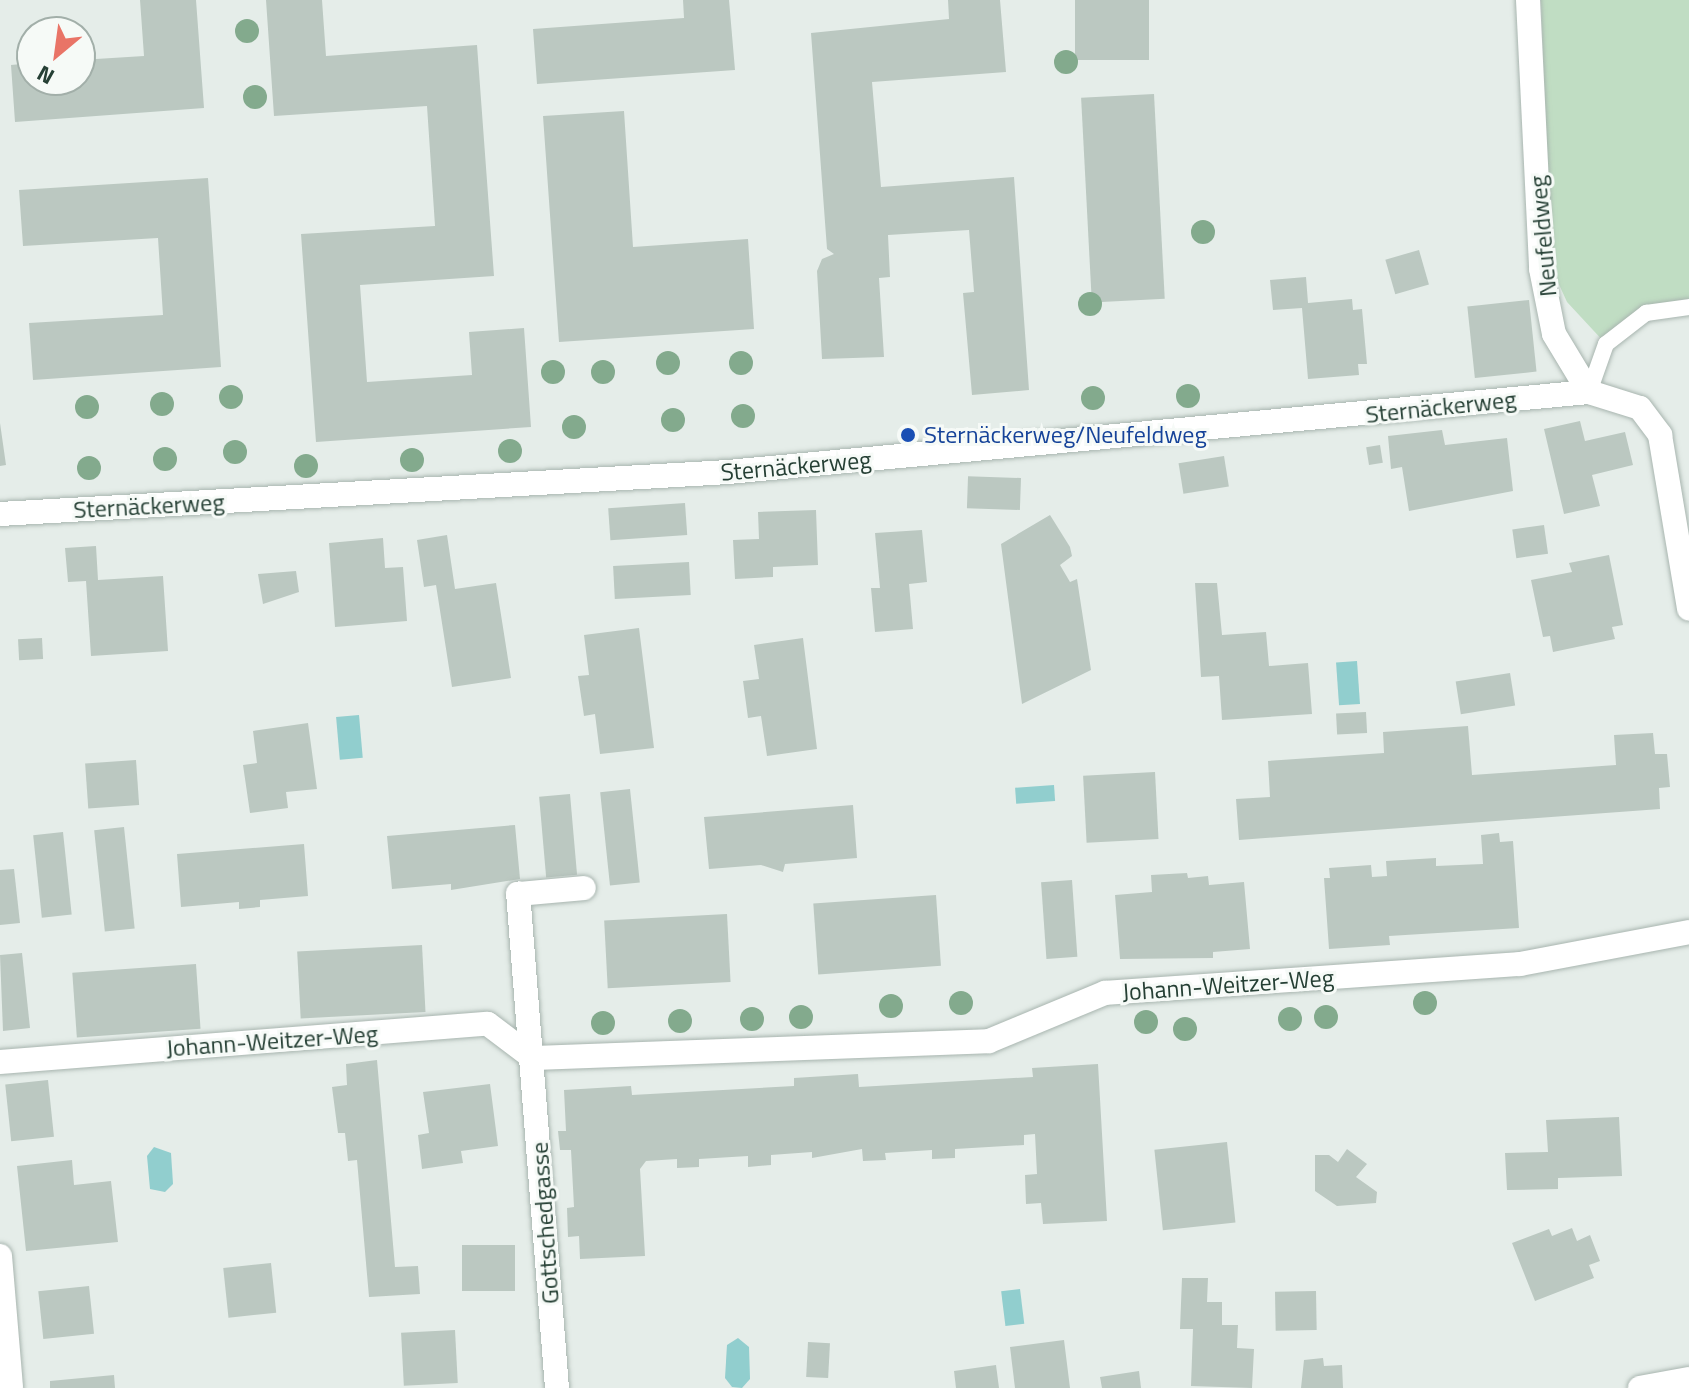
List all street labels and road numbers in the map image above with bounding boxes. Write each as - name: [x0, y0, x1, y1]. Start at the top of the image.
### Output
- street label: Neufeldweg: [1523, 174, 1563, 298]
- street label: Sternäckerweg: [1364, 385, 1518, 429]
- street label: Sternäckerweg: [719, 445, 873, 487]
- street label: Sternäckerweg: [73, 488, 225, 524]
- street label: Johann-Weitzer-Weg: [1121, 963, 1335, 1007]
- street label: Johann-Weitzer-Weg: [165, 1019, 379, 1063]
- street label: Gottschedgasse: [525, 1141, 565, 1305]

